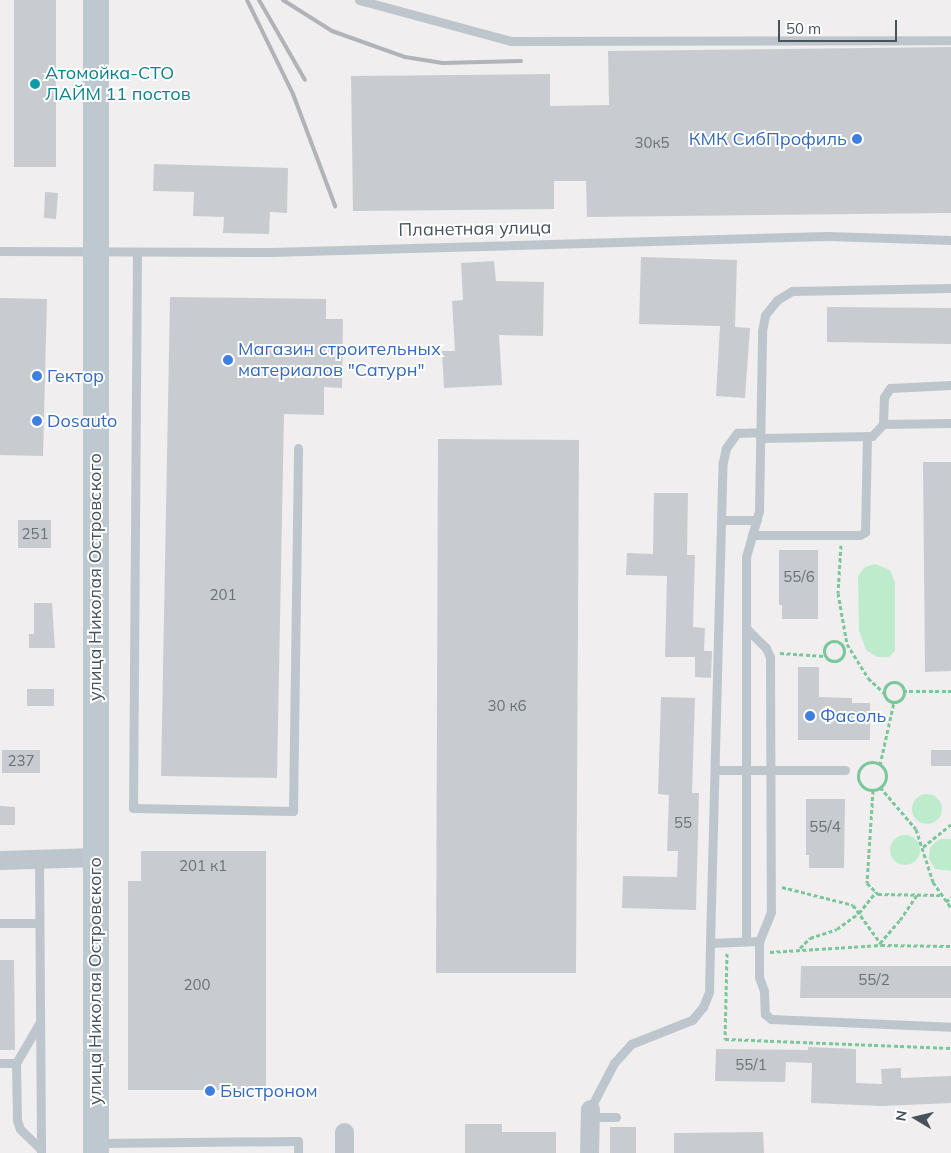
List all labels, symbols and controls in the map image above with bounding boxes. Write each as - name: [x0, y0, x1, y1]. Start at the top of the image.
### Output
- scale bar: [781, 10, 900, 42]
- text: 50 m: [786, 19, 821, 38]
- place label: Атомойка-СТО ЛАЙМ 11 постов: [45, 63, 191, 106]
- marker: Атомойка-СТО ЛАЙМ 11 постов: [29, 78, 41, 90]
- place label: КМК СибПрофиль: [689, 128, 847, 150]
- marker: КМК СибПрофиль: [851, 133, 863, 145]
- house number: 30к5: [634, 134, 670, 152]
- street label: Планетная улица: [398, 217, 552, 241]
- place label: Магазин строительных материалов "Сатурн": [238, 339, 441, 382]
- marker: Магазин строительных материалов "Сатурн": [222, 354, 234, 366]
- place label: Гектор: [47, 365, 104, 387]
- marker: Гектор: [31, 370, 43, 382]
- place label: Dosauto: [47, 410, 117, 432]
- marker: Dosauto: [31, 415, 43, 427]
- street label: улица Николая Островского: [84, 453, 106, 701]
- house number: 251: [22, 525, 48, 543]
- house number: 55/6: [783, 568, 815, 586]
- house number: 201: [210, 586, 236, 604]
- house number: 30 к6: [488, 697, 526, 715]
- place label: Фасоль: [820, 705, 886, 727]
- marker: Фасоль: [804, 710, 816, 722]
- house number: 237: [8, 752, 34, 770]
- house number: 55: [674, 814, 692, 832]
- house number: 55/4: [809, 818, 841, 836]
- street label: улица Николая Островского: [84, 857, 106, 1105]
- house number: 201 к1: [179, 857, 227, 875]
- house number: 55/2: [858, 971, 890, 989]
- house number: 200: [184, 976, 210, 994]
- house number: 55/1: [735, 1056, 767, 1074]
- place label: Быстроном: [220, 1080, 318, 1102]
- marker: Быстроном: [204, 1085, 216, 1097]
- north arrow: [891, 1093, 941, 1143]
- text: N: [891, 1109, 911, 1122]

